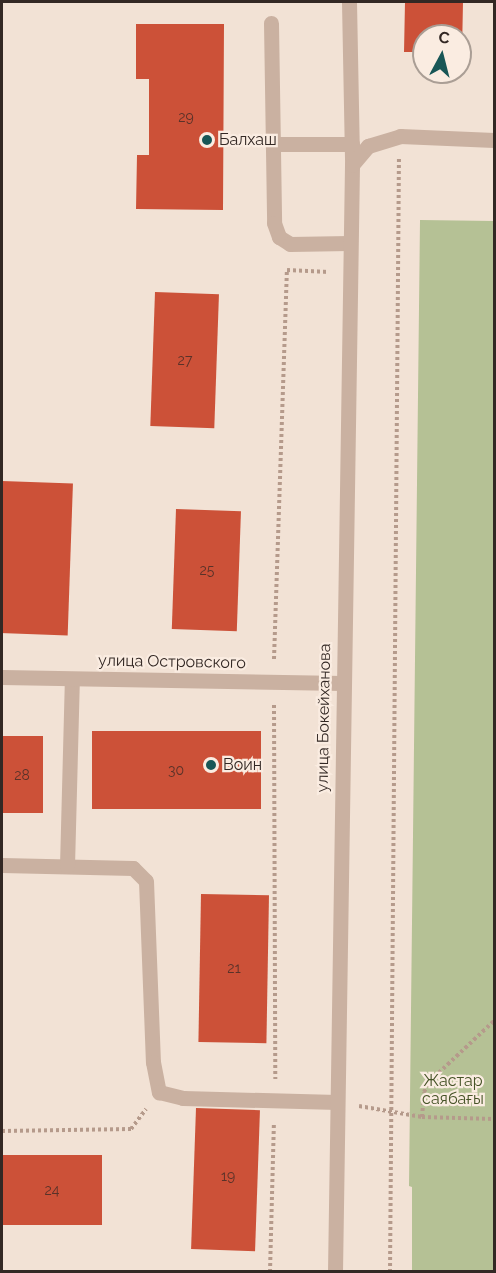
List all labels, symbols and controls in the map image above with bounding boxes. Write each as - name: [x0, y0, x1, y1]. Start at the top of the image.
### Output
- north arrow: [412, 24, 472, 84]
- text: С: [437, 28, 451, 48]
- house number: 29: [178, 109, 194, 125]
- place label: Балхаш: [219, 130, 277, 150]
- marker: Балхаш: [200, 133, 214, 147]
- house number: 27: [178, 352, 192, 368]
- house number: 25: [200, 562, 214, 578]
- street label: улица Бокейханова: [313, 643, 335, 793]
- street label: улица Островского: [98, 651, 246, 673]
- place label: Воин: [223, 755, 262, 775]
- marker: Воин: [204, 758, 218, 772]
- house number: 30: [168, 762, 184, 778]
- house number: 28: [14, 767, 30, 783]
- house number: 21: [227, 960, 241, 976]
- park label: Жастар саябағы: [422, 1071, 484, 1109]
- house number: 19: [221, 1168, 235, 1184]
- house number: 24: [45, 1182, 59, 1198]

